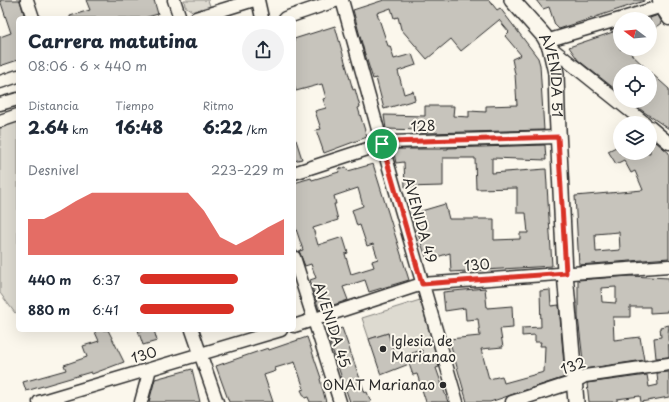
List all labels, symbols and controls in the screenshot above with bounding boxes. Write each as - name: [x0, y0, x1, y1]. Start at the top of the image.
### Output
- north arrow: [613, 12, 657, 56]
- map controls: [613, 12, 657, 160]
- text: Carrera matutina: [28, 27, 198, 54]
- button: share: [242, 29, 284, 71]
- street label: AVENIDA 51: [534, 29, 568, 118]
- text: 08:06 · 6 × 440 m: [28, 56, 147, 75]
- button: locate: [613, 64, 657, 108]
- text: Distancia: [28, 97, 79, 114]
- text: Tiempo: [115, 97, 154, 114]
- text: Ritmo: [203, 97, 234, 114]
- text: 2.64: [28, 114, 68, 140]
- text: 16:48: [115, 114, 163, 140]
- text: 6:22: [203, 114, 243, 140]
- street label: 128: [410, 115, 436, 136]
- button: layers: [613, 116, 657, 160]
- text: km: [68, 121, 89, 138]
- text: /km: [243, 121, 268, 138]
- pin: [365, 127, 399, 161]
- icon: arrive: [371, 133, 393, 155]
- text: Desnivel: [28, 160, 79, 179]
- text: 223–229 m: [211, 160, 284, 179]
- street label: AVENIDA 49: [398, 174, 443, 265]
- street label: 130: [463, 253, 491, 276]
- text: 440 m: [28, 270, 71, 289]
- text: 6:37: [92, 270, 120, 289]
- street label: AVENIDA 45: [309, 279, 356, 370]
- text: 880 m: [28, 300, 70, 319]
- text: 6:41: [92, 300, 118, 319]
- place label: Iglesia de Marianao: [391, 330, 456, 367]
- street label: 130: [128, 341, 159, 368]
- marker: Iglesia de Marianao: [378, 344, 388, 354]
- street label: 132: [558, 351, 588, 380]
- place label: ONAT Marianao: [323, 374, 435, 395]
- marker: ONAT Marianao: [438, 380, 448, 390]

